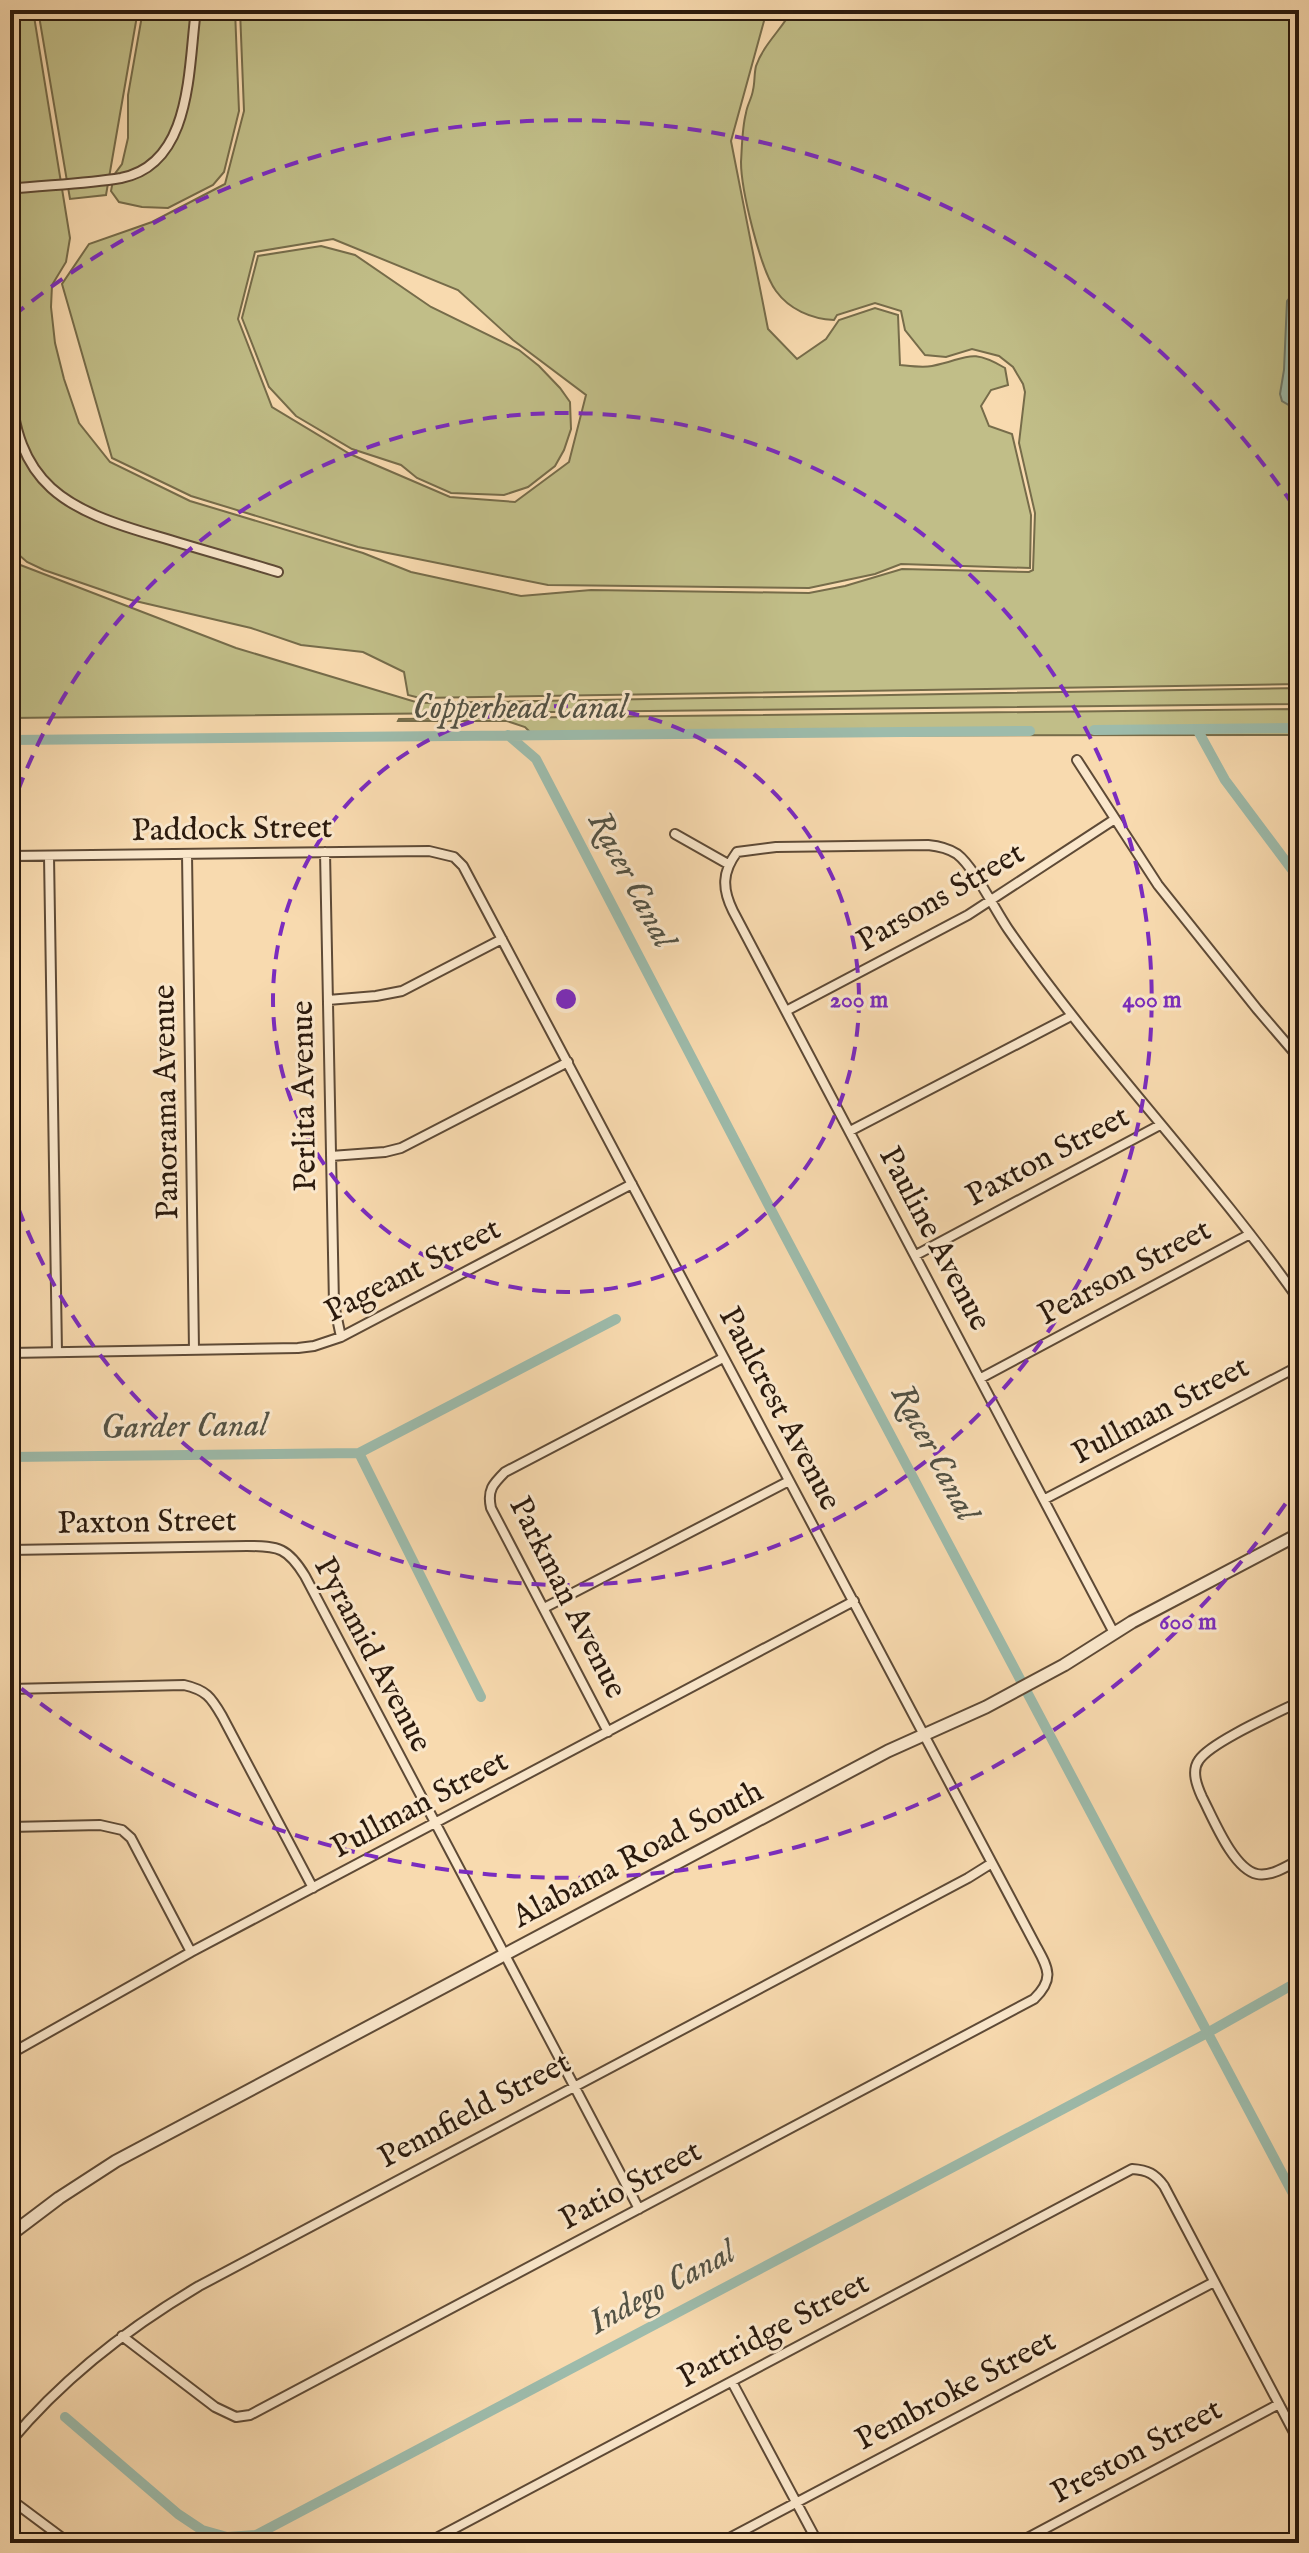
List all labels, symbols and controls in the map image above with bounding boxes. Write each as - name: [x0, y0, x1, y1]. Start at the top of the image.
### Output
- water label: Copperhead Canal: [413, 687, 630, 730]
- water label: Racer Canal: [577, 804, 686, 958]
- street label: Paddock Street: [131, 808, 333, 852]
- street label: Parsons Street: [850, 833, 1032, 963]
- street label: Panorama Avenue: [144, 984, 190, 1220]
- centre of rings: [552, 985, 580, 1013]
- text: 200 m: [830, 985, 889, 1016]
- text: 400 m: [1122, 985, 1182, 1016]
- street label: Perlita Avenue: [283, 1000, 327, 1192]
- street label: Paxton Street: [959, 1097, 1137, 1217]
- street label: Pauline Avenue: [868, 1140, 1000, 1338]
- street label: Pageant Street: [318, 1209, 508, 1333]
- street label: Pearson Street: [1031, 1210, 1219, 1336]
- street label: Paulcrest Avenue: [708, 1300, 850, 1518]
- street label: Pullman Street: [1065, 1347, 1257, 1475]
- water label: Racer Canal: [880, 1377, 989, 1531]
- water label: Garder Canal: [100, 1404, 271, 1450]
- street label: Parkman Avenue: [499, 1490, 635, 1706]
- street label: Paxton Street: [57, 1501, 237, 1545]
- street label: Pyramid Avenue: [303, 1550, 441, 1760]
- text: 600 m: [1159, 1607, 1217, 1638]
- street label: Pullman Street: [324, 1741, 516, 1869]
- street label: Alabama Road South: [505, 1772, 770, 1939]
- street label: Pennfield Street: [372, 2043, 578, 2179]
- street label: Patio Street: [553, 2131, 709, 2241]
- water label: Indego Canal: [580, 2230, 745, 2345]
- street label: Partridge Street: [671, 2263, 877, 2399]
- street label: Pembroke Street: [849, 2321, 1063, 2461]
- street label: Preston Street: [1044, 2390, 1230, 2514]

